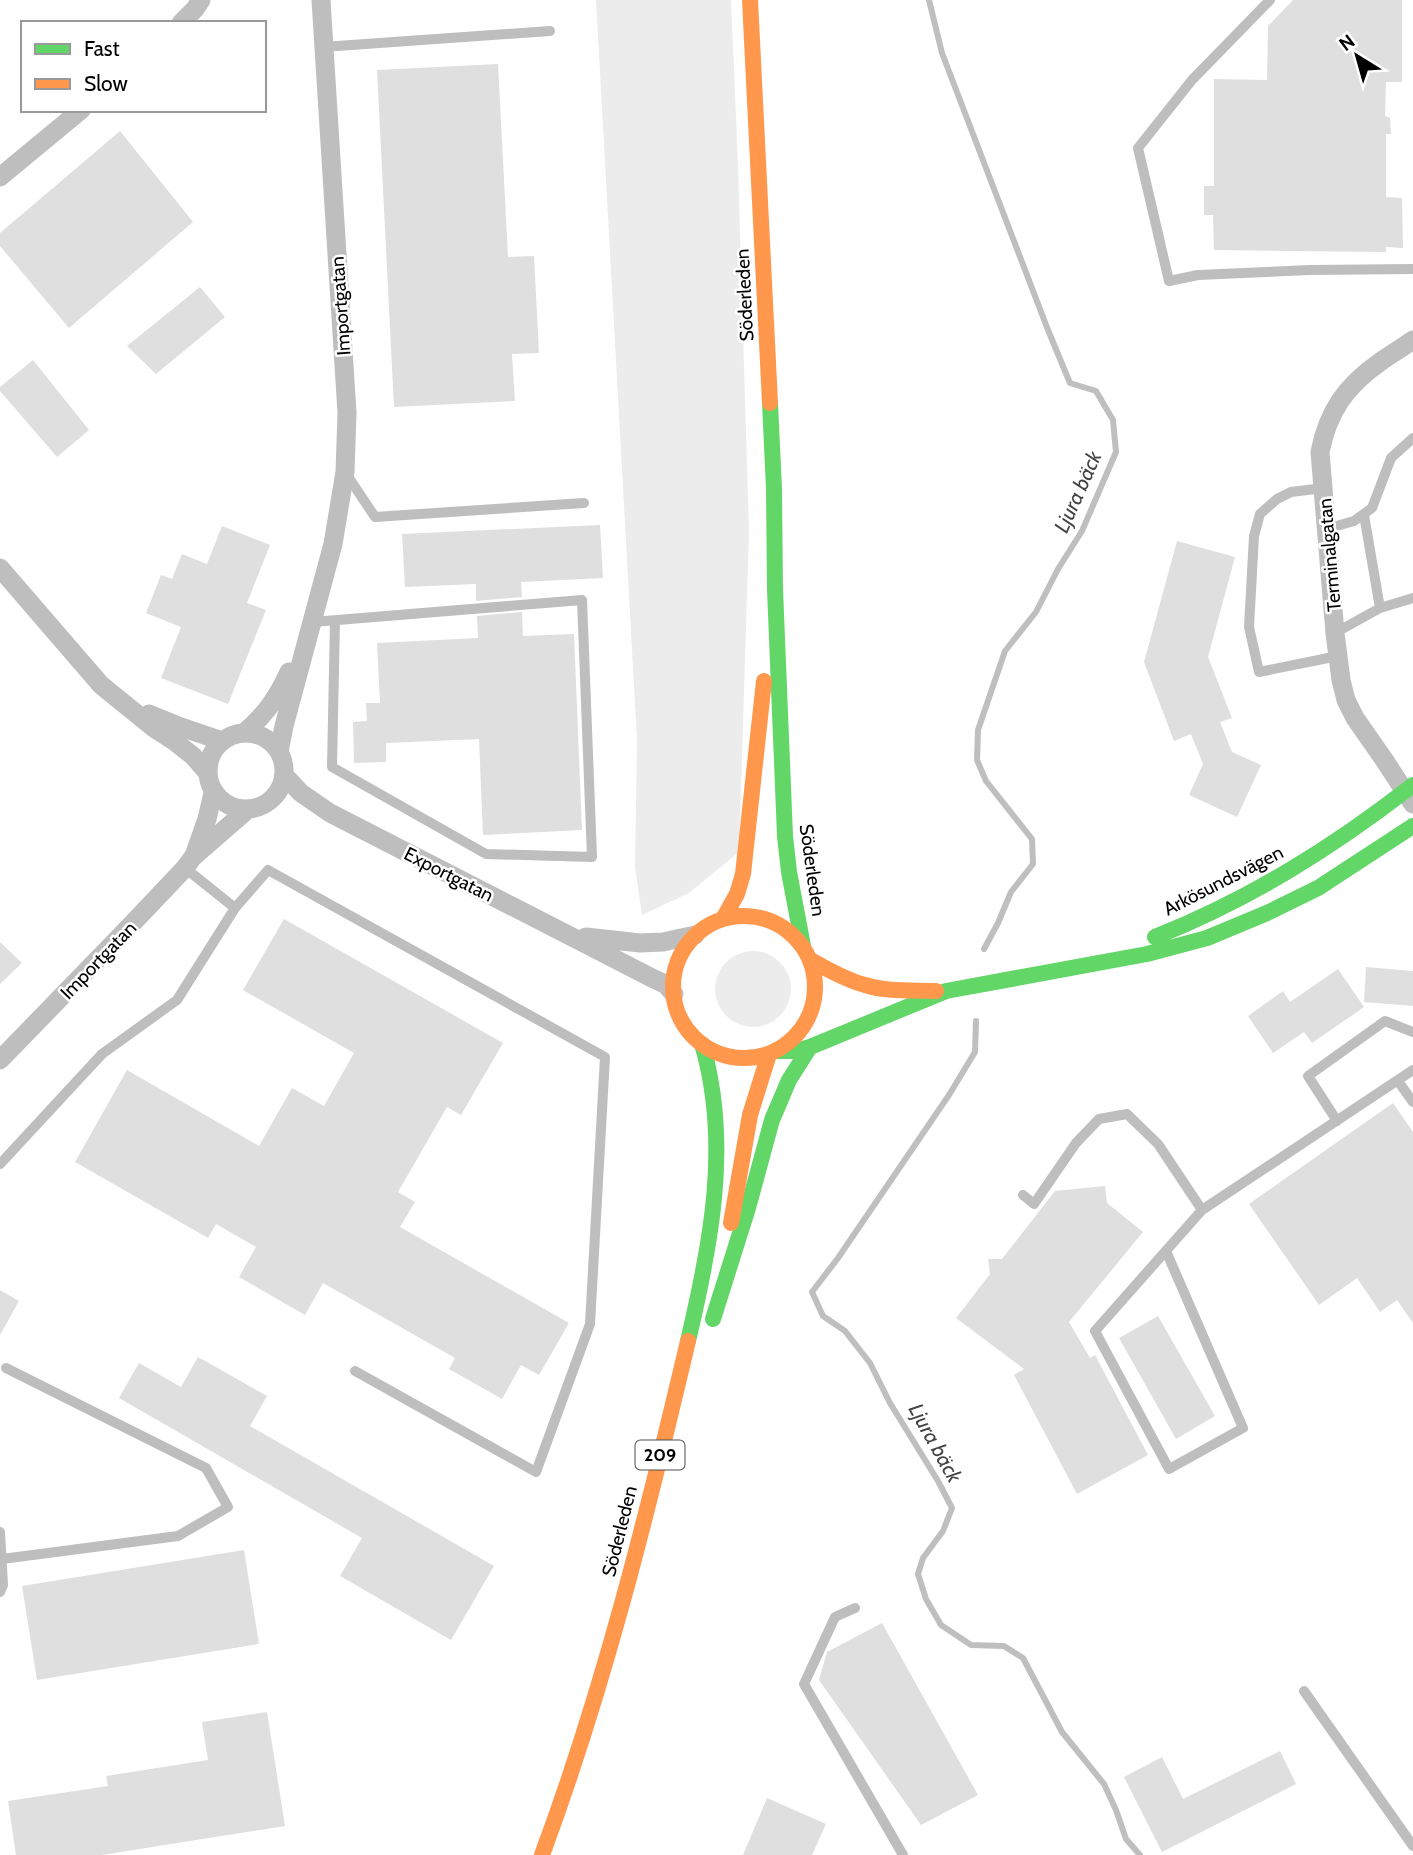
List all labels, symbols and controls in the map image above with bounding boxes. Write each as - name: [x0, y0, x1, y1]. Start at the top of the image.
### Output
- legend: [21, 21, 266, 112]
- north arrow: [1322, 21, 1392, 91]
- text: N: [1335, 30, 1359, 56]
- text: Fast: [84, 36, 120, 61]
- text: Slow: [84, 71, 128, 96]
- street label: Söderleden: [731, 248, 758, 342]
- street label: Importgatan: [326, 256, 355, 356]
- water label: Ljura bäck: [1049, 446, 1108, 537]
- street label: Terminalgatan: [1313, 497, 1346, 613]
- street label: Söderleden: [795, 822, 830, 918]
- street label: Arkösundsvägen: [1160, 840, 1287, 920]
- street label: Exportgatan: [400, 842, 497, 907]
- street label: Importgatan: [56, 917, 141, 1004]
- water label: Ljura bäck: [903, 1399, 968, 1488]
- road number: 209: [636, 1440, 684, 1470]
- street label: Söderleden: [597, 1483, 642, 1579]

